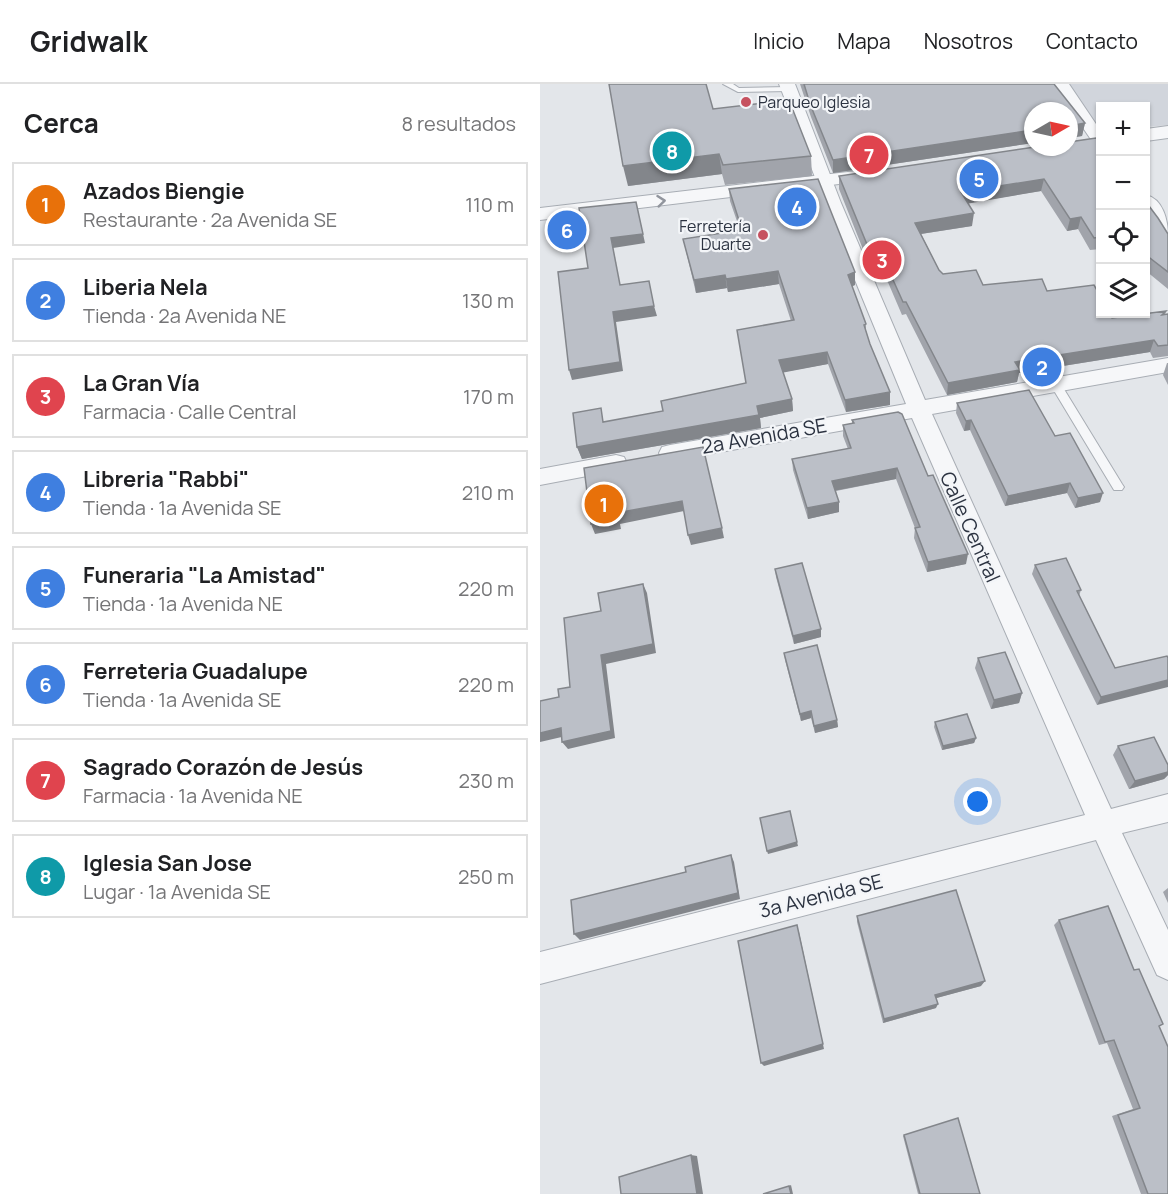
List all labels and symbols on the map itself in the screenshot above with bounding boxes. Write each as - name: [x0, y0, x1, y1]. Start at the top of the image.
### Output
- place label: Parqueo Iglesia: [758, 91, 870, 113]
- marker: Parqueo Iglesia: [739, 95, 753, 109]
- north arrow: [1024, 102, 1078, 156]
- pin: 8: [652, 128, 692, 174]
- pin: 7: [850, 132, 888, 178]
- pin: 5: [960, 156, 998, 202]
- pin: 4: [778, 184, 816, 230]
- one-way arrow: [656, 195, 665, 208]
- pin: 6: [548, 208, 586, 252]
- place label: Ferretería Duarte: [679, 215, 751, 255]
- marker: Ferretería Duarte: [756, 228, 770, 242]
- pin: 3: [862, 238, 902, 282]
- pin: 2: [1022, 344, 1062, 390]
- street label: 2a Avenida SE: [699, 411, 829, 460]
- street label: Calle Central: [934, 467, 1007, 586]
- pin: 1: [584, 482, 624, 526]
- your location: [963, 787, 992, 816]
- street label: 3a Avenida SE: [756, 867, 885, 924]

